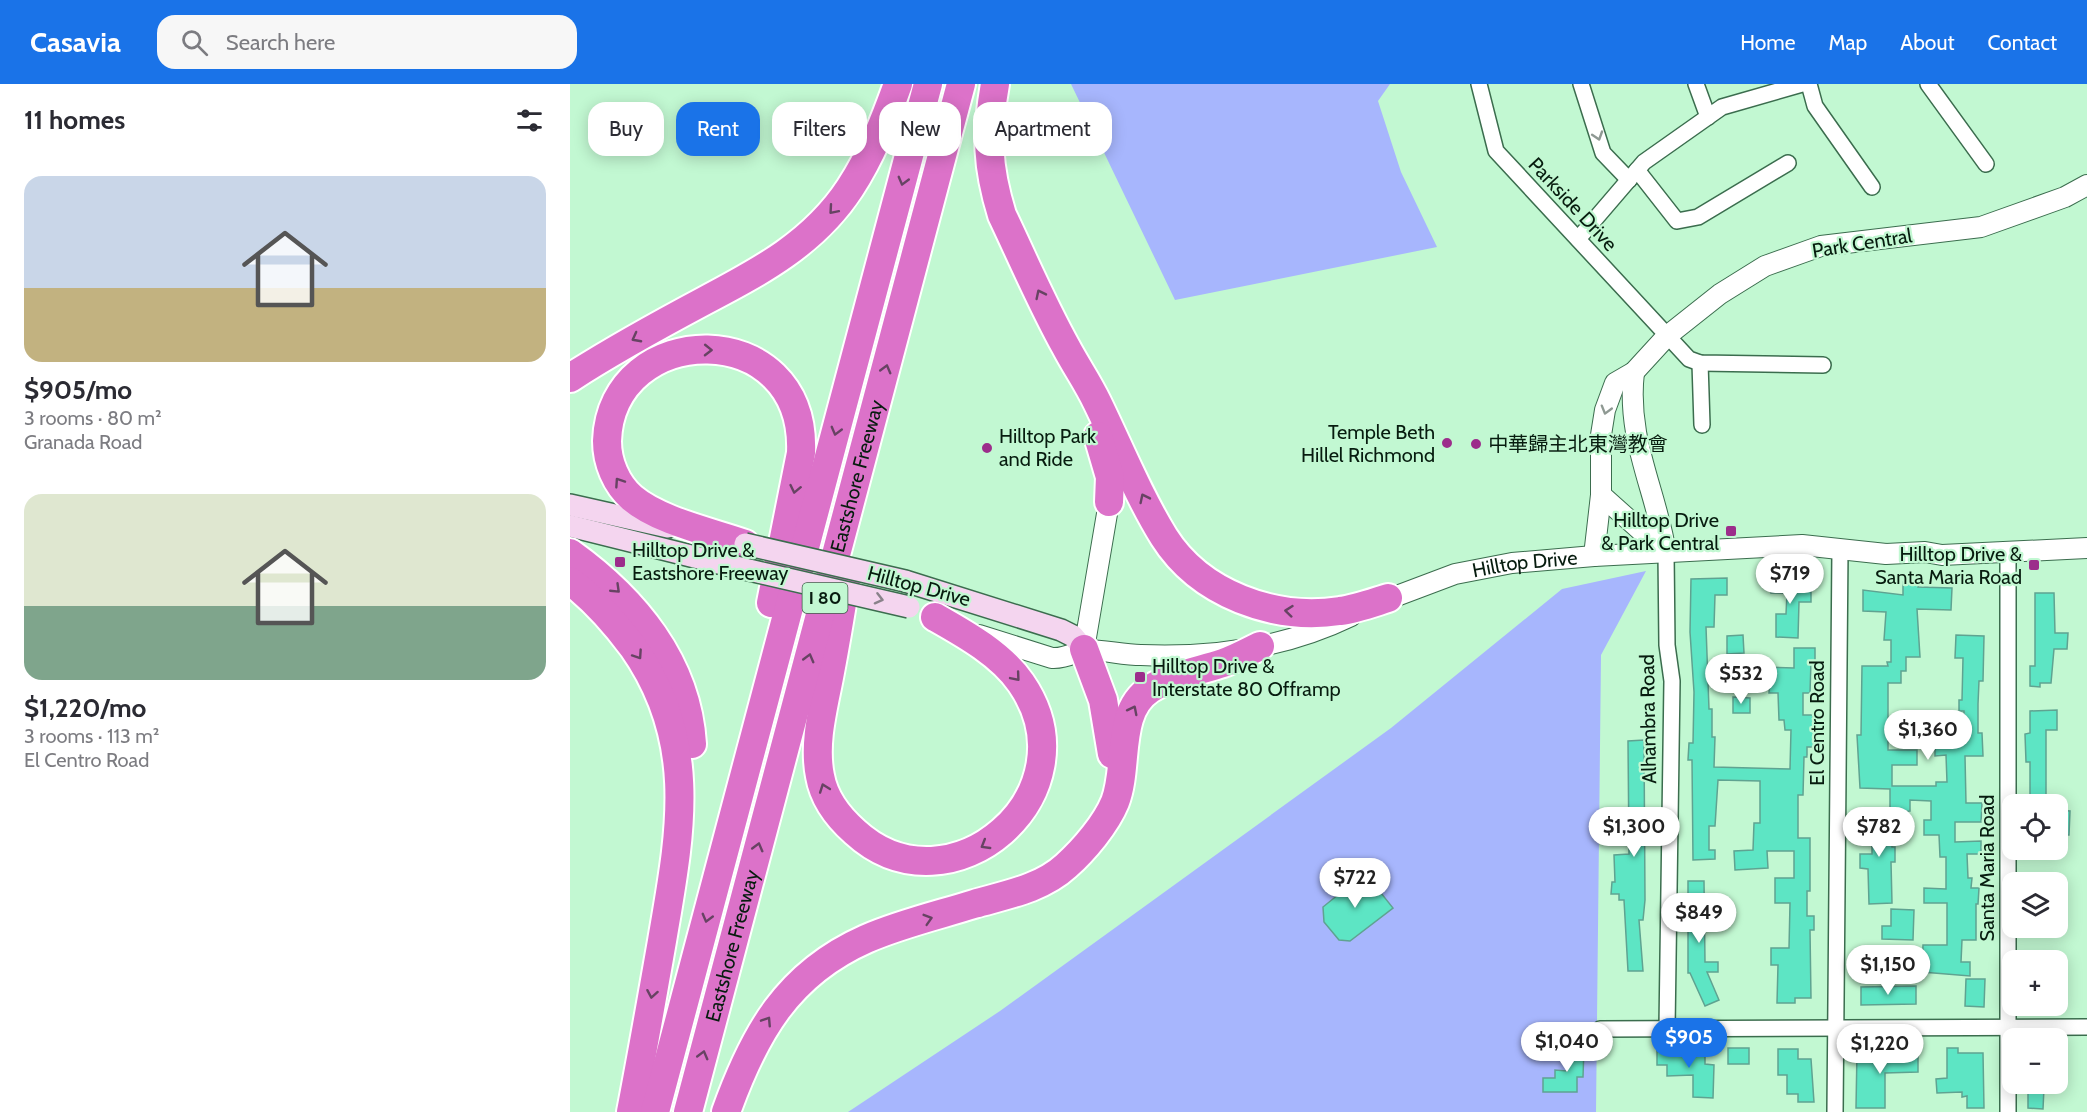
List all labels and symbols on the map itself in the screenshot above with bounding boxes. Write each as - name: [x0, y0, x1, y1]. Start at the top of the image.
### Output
- one-way arrow: [1590, 130, 1603, 141]
- street label: Parkside Drive: [1524, 152, 1622, 256]
- one-way arrow: [897, 176, 910, 186]
- one-way arrow: [829, 203, 840, 214]
- street label: Park Central: [1810, 223, 1914, 263]
- one-way arrow: [1036, 290, 1048, 301]
- one-way arrow: [632, 331, 642, 342]
- one-way arrow: [703, 343, 712, 356]
- one-way arrow: [879, 364, 891, 374]
- street label: Eastshore Freeway: [825, 397, 889, 555]
- one-way arrow: [1601, 404, 1613, 415]
- place label: Temple Beth Hillel Richmond: [1301, 420, 1435, 467]
- place label: Hilltop Park and Ride: [999, 424, 1096, 471]
- one-way arrow: [831, 425, 844, 435]
- place label: 中華歸主北東灣教會: [1488, 432, 1668, 456]
- marker: Temple Beth Hillel Richmond: [1440, 436, 1454, 450]
- marker: 中華歸主北東灣教會: [1469, 437, 1483, 451]
- marker: Hilltop Park and Ride: [980, 441, 994, 455]
- one-way arrow: [616, 478, 627, 489]
- one-way arrow: [789, 484, 802, 494]
- one-way arrow: [1139, 493, 1151, 504]
- place label: Hilltop Drive & Park Central: [1601, 508, 1719, 555]
- marker: Hilltop Drive & Park Central: [1724, 524, 1738, 538]
- place label: Hilltop Drive & Eastshore Freeway: [632, 538, 788, 585]
- place label: Hilltop Drive & Santa Maria Road: [1875, 542, 2022, 589]
- street label: Hilltop Drive: [1470, 545, 1578, 582]
- pin: $719: [1754, 554, 1826, 605]
- marker: Hilltop Drive & Eastshore Freeway: [613, 555, 627, 569]
- marker: Hilltop Drive & Santa Maria Road: [2027, 558, 2041, 572]
- street label: Hilltop Drive: [865, 561, 973, 611]
- one-way arrow: [608, 582, 619, 593]
- road number: I 80: [802, 583, 848, 613]
- one-way arrow: [874, 591, 884, 604]
- one-way arrow: [1285, 605, 1294, 618]
- one-way arrow: [631, 648, 642, 659]
- one-way arrow: [801, 654, 814, 664]
- place label: Hilltop Drive & Interstate 80 Offramp: [1152, 654, 1341, 701]
- street label: Alhambra Road: [1635, 654, 1661, 784]
- pin: $532: [1705, 654, 1777, 705]
- street label: El Centro Road: [1805, 660, 1829, 786]
- one-way arrow: [1008, 670, 1019, 681]
- marker: Hilltop Drive & Interstate 80 Offramp: [1133, 670, 1147, 684]
- one-way arrow: [1126, 706, 1137, 717]
- pin: $1,360: [1879, 710, 1977, 761]
- one-way arrow: [818, 783, 831, 794]
- street label: Santa Maria Road: [1975, 795, 1999, 941]
- pin: $1,300: [1585, 807, 1683, 858]
- pin: $782: [1843, 807, 1915, 858]
- one-way arrow: [981, 837, 991, 849]
- one-way arrow: [751, 842, 764, 852]
- pin: $722: [1319, 858, 1391, 909]
- street label: Eastshore Freeway: [700, 867, 764, 1024]
- pin: $849: [1663, 893, 1735, 944]
- one-way arrow: [701, 913, 714, 923]
- one-way arrow: [922, 914, 932, 926]
- pin: $1,150: [1839, 945, 1937, 996]
- one-way arrow: [647, 989, 659, 998]
- one-way arrow: [760, 1017, 771, 1028]
- pin: $905: [1653, 1018, 1725, 1069]
- pin: $1,040: [1518, 1022, 1616, 1073]
- pin: $1,220: [1831, 1024, 1929, 1075]
- one-way arrow: [695, 1051, 708, 1061]

